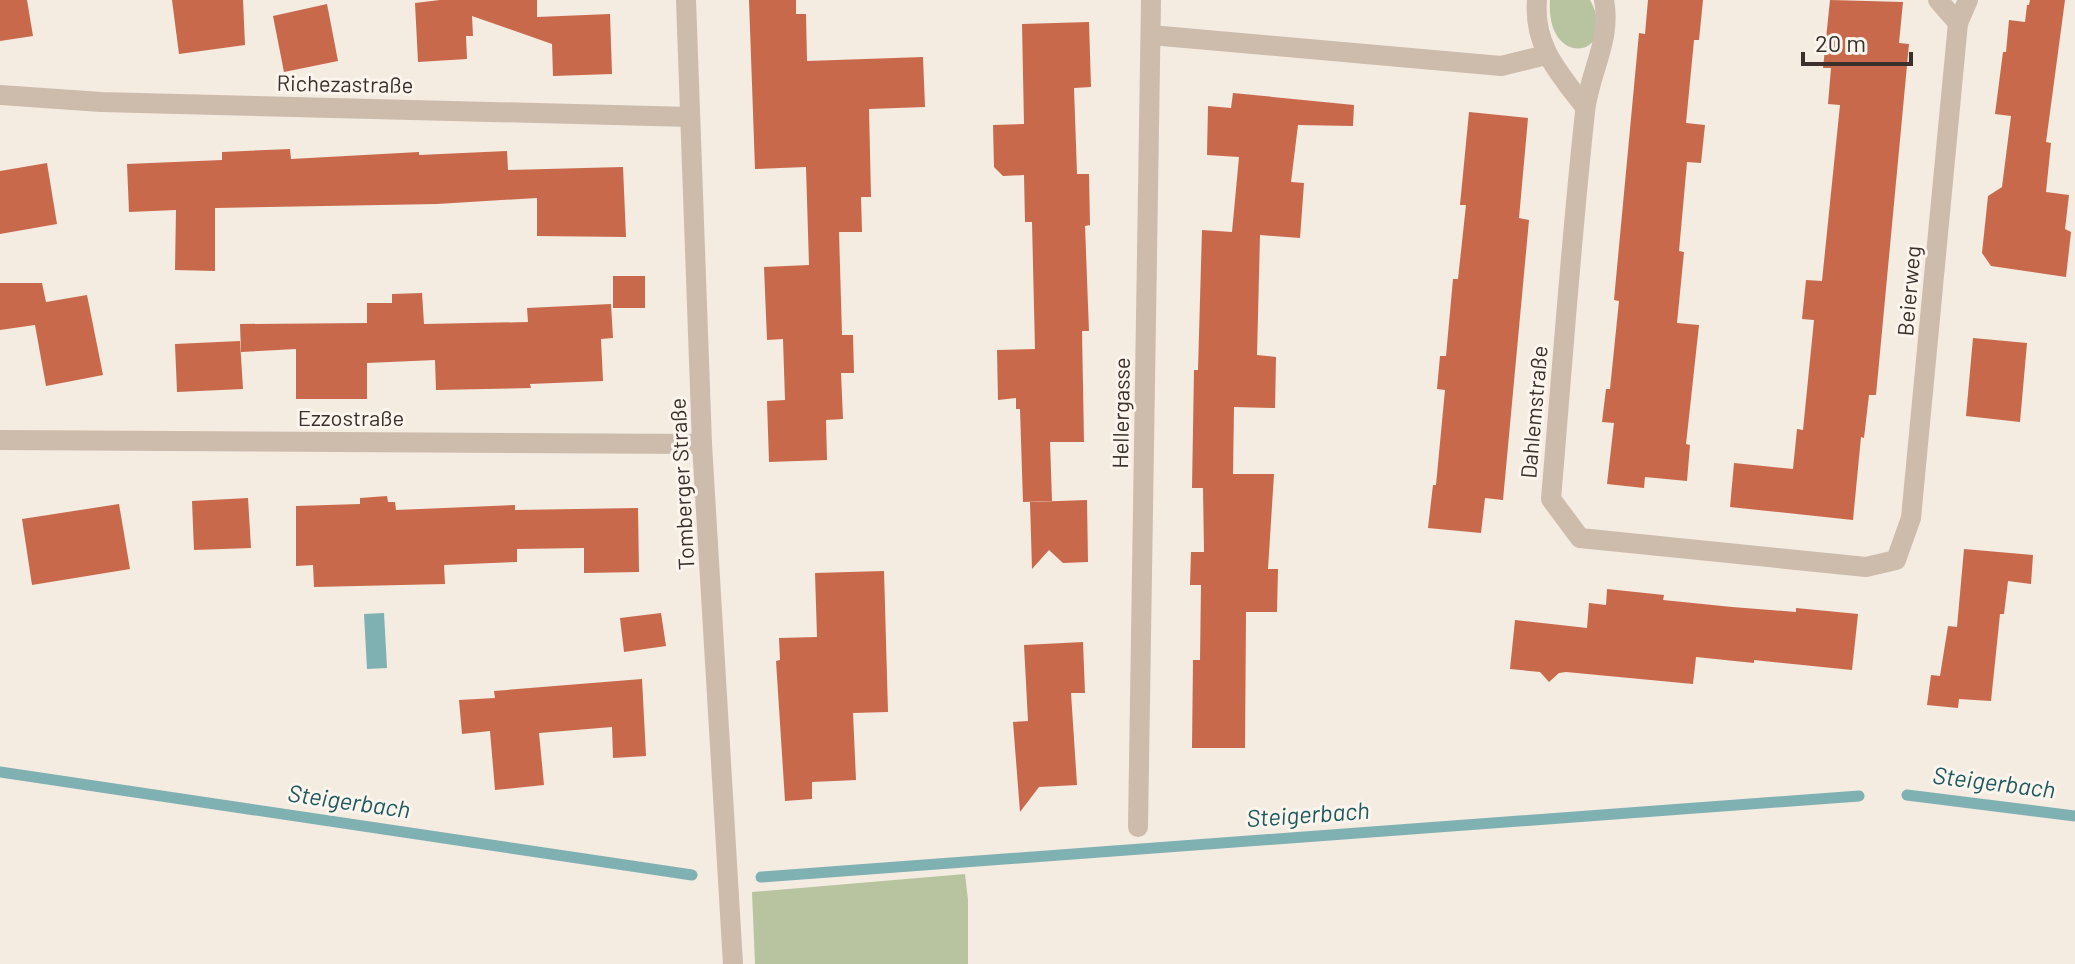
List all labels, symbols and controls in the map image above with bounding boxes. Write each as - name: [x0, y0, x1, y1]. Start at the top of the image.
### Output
- scale bar: [1803, 16, 1911, 66]
- text: 20 m: [1815, 28, 1866, 57]
- street label: Richezastraße: [276, 69, 414, 97]
- street label: Beierweg: [1891, 245, 1925, 337]
- street label: Dahlemstraße: [1514, 344, 1552, 479]
- street label: Hellergasse: [1106, 357, 1134, 469]
- street label: Tomberger Straße: [664, 397, 698, 571]
- street label: Ezzostraße: [298, 404, 404, 430]
- water label: Steigerbach: [1931, 760, 2057, 803]
- water label: Steigerbach: [286, 778, 412, 823]
- water label: Steigerbach: [1245, 795, 1370, 832]

